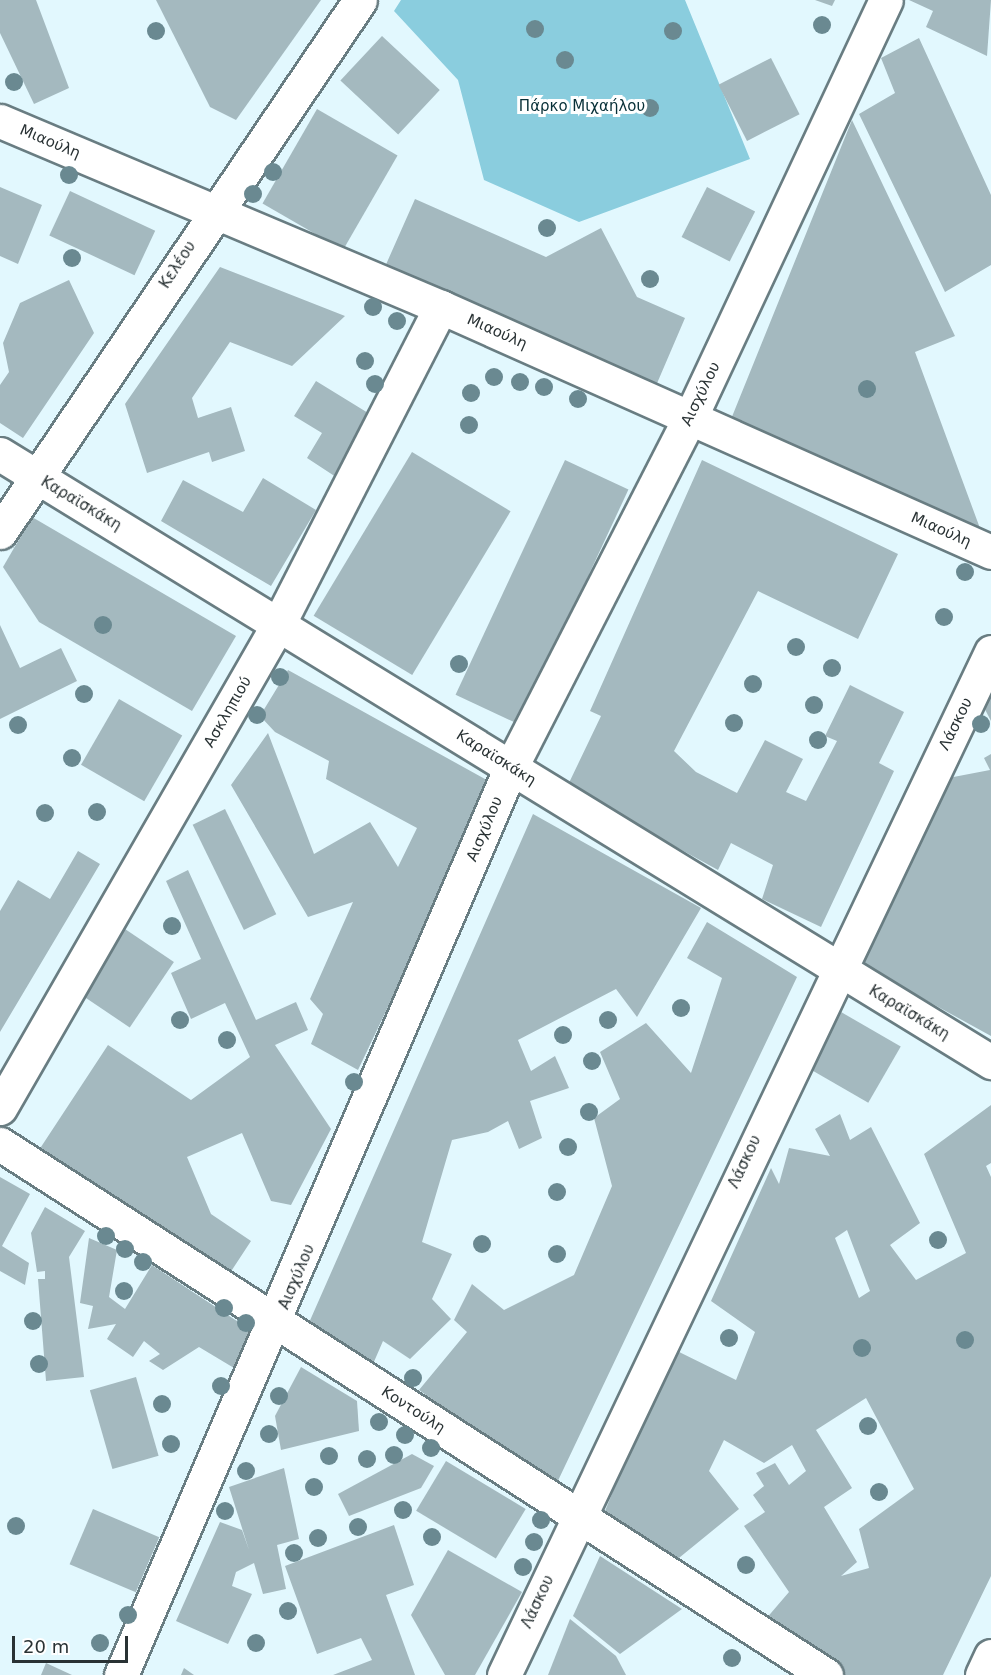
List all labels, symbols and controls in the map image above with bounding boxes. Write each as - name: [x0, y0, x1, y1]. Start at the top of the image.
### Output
- park label: Πάρκο Μιχαήλου: [519, 98, 645, 116]
- street label: Μιαούλη: [17, 121, 83, 163]
- street label: Κελέου: [156, 238, 200, 292]
- street label: Μιαούλη: [464, 311, 530, 353]
- street label: Αισχύλου: [678, 359, 724, 429]
- street label: Καραϊσκάκη: [37, 473, 125, 535]
- street label: Μιαούλη: [908, 509, 974, 551]
- street label: Ασκληπιού: [200, 673, 256, 751]
- street label: Λάσκου: [936, 695, 976, 753]
- street label: Καραϊσκάκη: [453, 726, 539, 790]
- street label: Αισχύλου: [463, 794, 507, 864]
- street label: Καραϊσκάκη: [865, 982, 953, 1044]
- street label: Λάσκου: [725, 1133, 765, 1191]
- street label: Αισχύλου: [275, 1242, 319, 1312]
- street label: Κοντούλη: [378, 1383, 448, 1437]
- street label: Λάσκου: [518, 1573, 558, 1631]
- scale bar: [15, 1624, 130, 1662]
- text: 20 m: [23, 1636, 69, 1657]

